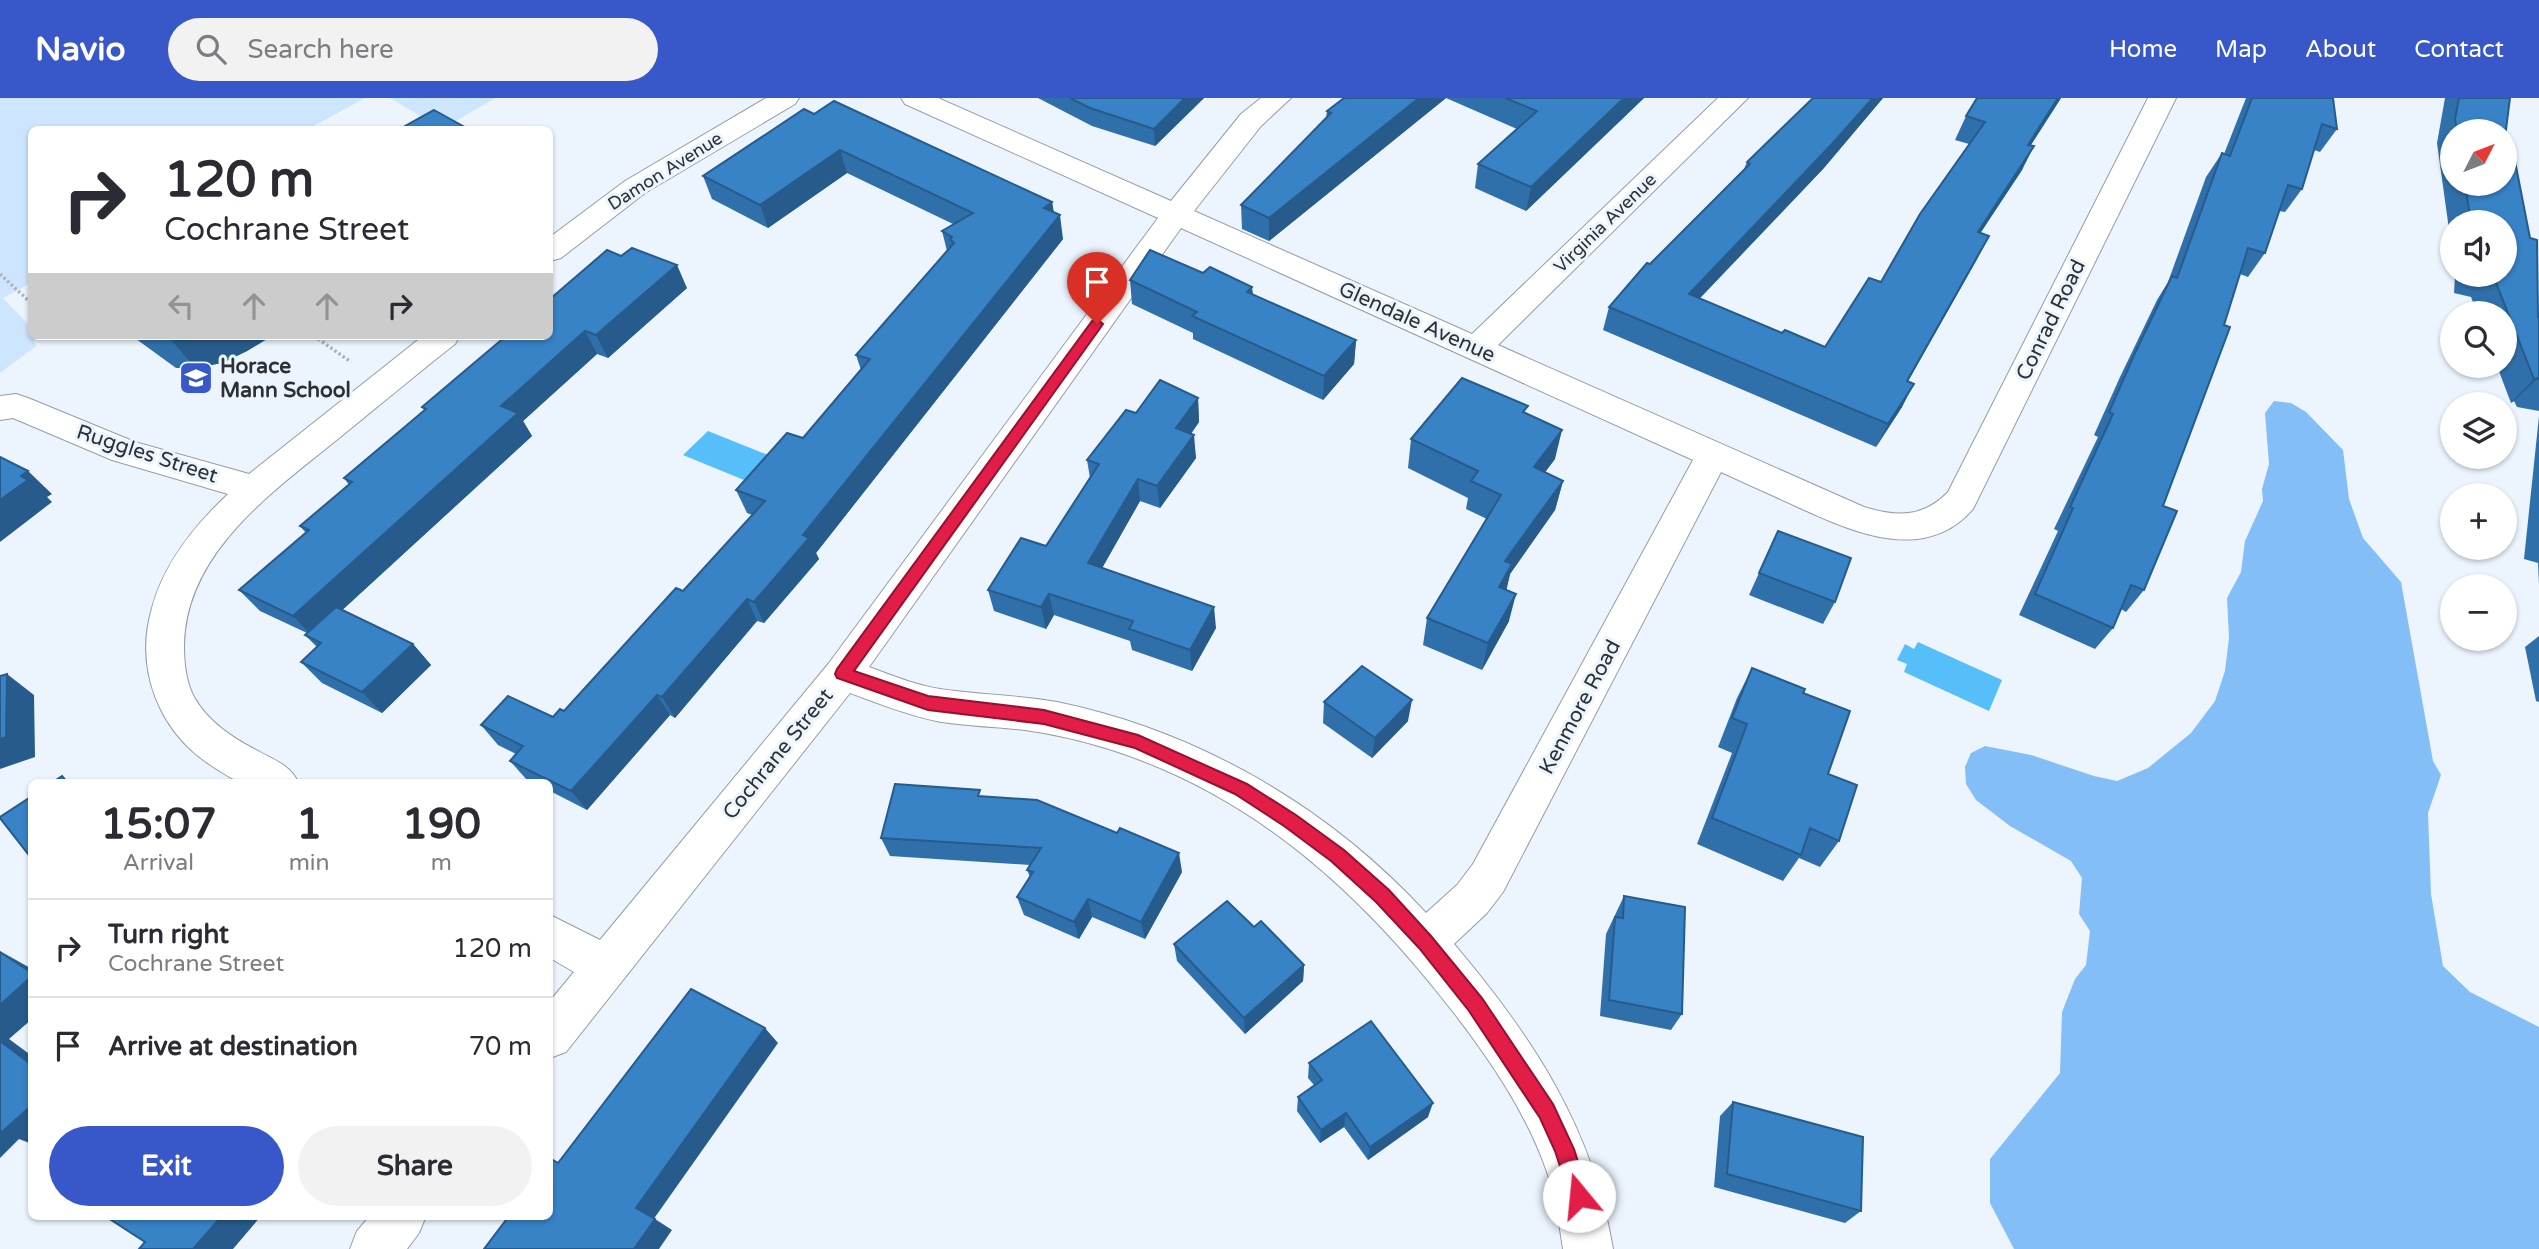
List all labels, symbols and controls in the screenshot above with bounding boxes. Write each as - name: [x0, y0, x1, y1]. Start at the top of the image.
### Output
- search box: [168, 18, 658, 81]
- text: Navio: [35, 30, 126, 69]
- icon: search: [192, 30, 230, 68]
- text: Search here: [248, 34, 394, 65]
- text: Home: [2109, 35, 2177, 64]
- text: Map: [2215, 35, 2267, 64]
- text: About: [2305, 35, 2376, 64]
- text: Contact: [2414, 35, 2504, 64]
- north arrow: [2440, 119, 2516, 196]
- map controls: [2440, 119, 2517, 651]
- street label: Damon Avenue: [604, 127, 726, 215]
- text: 120 m: [164, 151, 314, 210]
- icon: right: [49, 154, 140, 245]
- street label: Virginia Avenue: [1549, 169, 1661, 277]
- button: sound: [2440, 210, 2517, 287]
- text: Cochrane Street: [164, 211, 409, 249]
- pin: [1067, 252, 1127, 324]
- street label: Conrad Road: [2011, 256, 2091, 384]
- icon: arrive: [1078, 263, 1116, 301]
- street label: Glendale Avenue: [1335, 276, 1499, 368]
- icon: left: [162, 287, 200, 325]
- icon: ahead: [235, 287, 273, 325]
- icon: ahead: [308, 287, 346, 325]
- icon: right: [381, 287, 419, 325]
- button: search: [2440, 301, 2517, 378]
- place label: Horace Mann School: [220, 354, 351, 403]
- school or university icon: Horace Mann School: [177, 359, 215, 397]
- button: layers: [2440, 392, 2517, 469]
- street label: Ruggles Street: [73, 419, 221, 489]
- button: +: [2440, 483, 2517, 560]
- button: −: [2440, 574, 2517, 651]
- street label: Kenmore Road: [1534, 636, 1626, 778]
- street label: Cochrane Street: [718, 684, 838, 824]
- text: 15:07: [100, 799, 217, 850]
- text: 1: [296, 799, 322, 850]
- text: 190: [402, 799, 481, 850]
- text: Arrival: [123, 849, 194, 877]
- text: min: [289, 849, 330, 877]
- text: m: [431, 849, 452, 877]
- text: Turn right: [108, 919, 229, 950]
- icon: right: [49, 929, 87, 967]
- text: 120 m: [452, 933, 532, 964]
- text: Cochrane Street: [108, 950, 284, 978]
- icon: arrive: [49, 1027, 87, 1065]
- text: Arrive at destination: [108, 1031, 358, 1062]
- text: 70 m: [469, 1031, 532, 1062]
- button: Exit: [49, 1126, 284, 1206]
- button: Share: [298, 1126, 532, 1206]
- position arrow: [1542, 1159, 1616, 1233]

